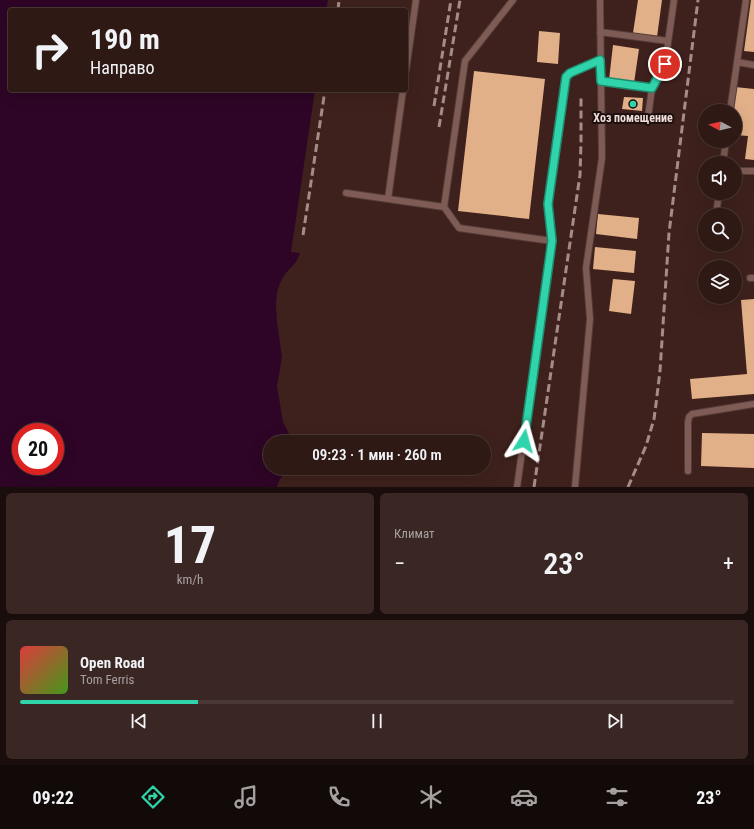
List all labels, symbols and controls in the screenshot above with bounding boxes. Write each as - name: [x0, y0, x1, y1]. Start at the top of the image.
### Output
- text: 190 m: [90, 23, 160, 56]
- icon: right: [24, 24, 76, 76]
- pin: [648, 47, 682, 81]
- icon: arrive: [654, 53, 676, 75]
- text: Направо: [90, 57, 155, 78]
- marker: Хоз помещение: [628, 99, 638, 109]
- north arrow: [698, 104, 742, 148]
- map controls: [698, 104, 742, 304]
- place label: Хоз помещение: [593, 111, 673, 125]
- button: sound: [698, 156, 742, 200]
- button: search: [698, 208, 742, 252]
- button: layers: [698, 260, 742, 304]
- position arrow: [503, 420, 545, 462]
- speed limit sign: 20: [12, 423, 64, 475]
- text: 09:23 · 1 мин · 260 m: [312, 446, 442, 464]
- text: 17: [164, 515, 216, 576]
- text: Климат: [394, 526, 435, 541]
- text: 23°: [543, 546, 585, 581]
- text: −: [394, 551, 405, 576]
- text: +: [723, 551, 734, 576]
- text: km/h: [177, 572, 203, 587]
- text: Open Road: [80, 654, 145, 672]
- text: Tom Ferris: [80, 672, 134, 687]
- icon: previous: [128, 710, 150, 732]
- icon: pause: [366, 710, 388, 732]
- icon: next: [604, 710, 626, 732]
- icon: directions: [139, 783, 167, 811]
- icon: music: [232, 783, 260, 811]
- icon: phone: [325, 783, 353, 811]
- icon: climate: [417, 783, 445, 811]
- icon: car: [510, 783, 538, 811]
- icon: filters: [603, 783, 631, 811]
- text: 09:22: [32, 787, 74, 808]
- text: 23°: [696, 787, 721, 808]

